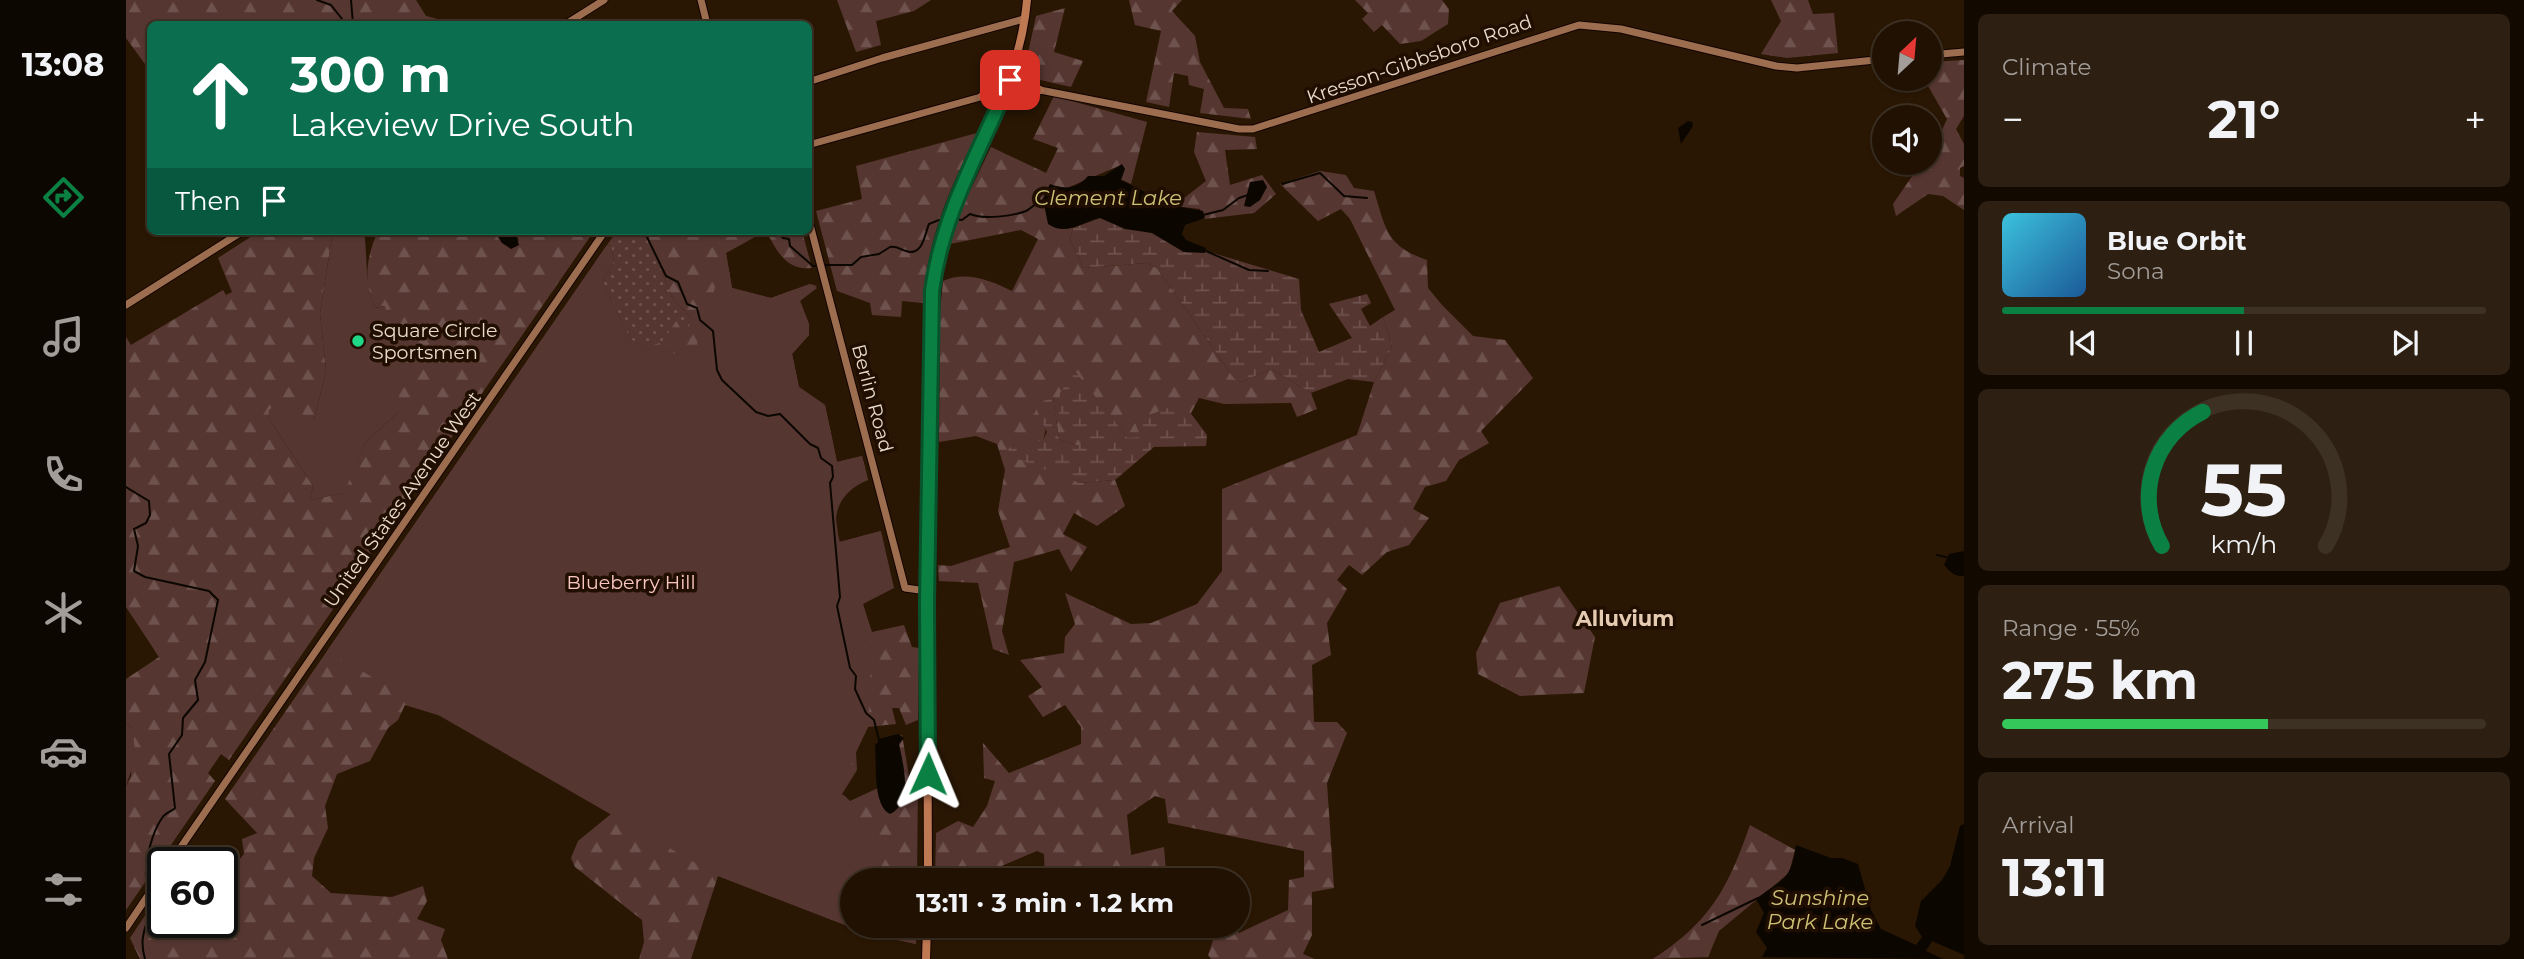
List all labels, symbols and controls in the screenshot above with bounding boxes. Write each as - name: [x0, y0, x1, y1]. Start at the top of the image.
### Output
- street label: Kresson-Gibbsboro Road: [1304, 10, 1535, 109]
- north arrow: [1872, 21, 1942, 91]
- map controls: [1872, 21, 1942, 175]
- text: 13:08: [22, 45, 104, 84]
- text: 300 m: [290, 45, 451, 104]
- icon: ahead: [175, 49, 266, 140]
- pin: [980, 50, 1040, 110]
- text: Climate: [2002, 53, 2091, 81]
- icon: arrive: [991, 61, 1029, 99]
- text: 21°: [2208, 88, 2280, 151]
- text: −: [2002, 96, 2024, 143]
- text: +: [2464, 96, 2486, 143]
- text: Lakeview Drive South: [290, 105, 635, 144]
- button: sound: [1872, 105, 1942, 175]
- icon: directions: [39, 173, 88, 222]
- icon: arrive: [255, 182, 293, 220]
- text: Then: [175, 185, 241, 217]
- water label: Clement Lake: [1034, 185, 1182, 210]
- text: Blue Orbit: [2107, 225, 2246, 257]
- text: Sona: [2107, 257, 2165, 285]
- icon: music: [39, 312, 88, 361]
- place label: Square Circle Sportsmen: [372, 319, 497, 364]
- icon: previous: [2064, 324, 2102, 362]
- icon: pause: [2225, 324, 2263, 362]
- icon: next: [2386, 324, 2424, 362]
- marker: Square Circle Sportsmen: [350, 333, 366, 349]
- street label: Berlin Road: [847, 342, 898, 455]
- street label: United States Avenue West: [319, 387, 486, 612]
- text: 55: [2201, 446, 2287, 534]
- icon: phone: [39, 450, 88, 499]
- text: km/h: [2211, 528, 2277, 558]
- park label: Blueberry Hill: [566, 571, 696, 594]
- icon: climate: [39, 588, 88, 637]
- district label: Alluvium: [1575, 606, 1674, 631]
- text: Range · 55%: [2002, 614, 2140, 642]
- text: 275 km: [2002, 649, 2198, 712]
- icon: car: [39, 727, 88, 776]
- position arrow: [891, 737, 965, 811]
- text: Arrival: [2002, 811, 2075, 839]
- text: 13:11: [2002, 846, 2108, 909]
- speed limit sign: 60: [147, 847, 238, 938]
- icon: filters: [39, 865, 88, 914]
- water label: Sunshine Park Lake: [1767, 885, 1873, 934]
- text: 13:11 · 3 min · 1.2 km: [916, 887, 1174, 919]

